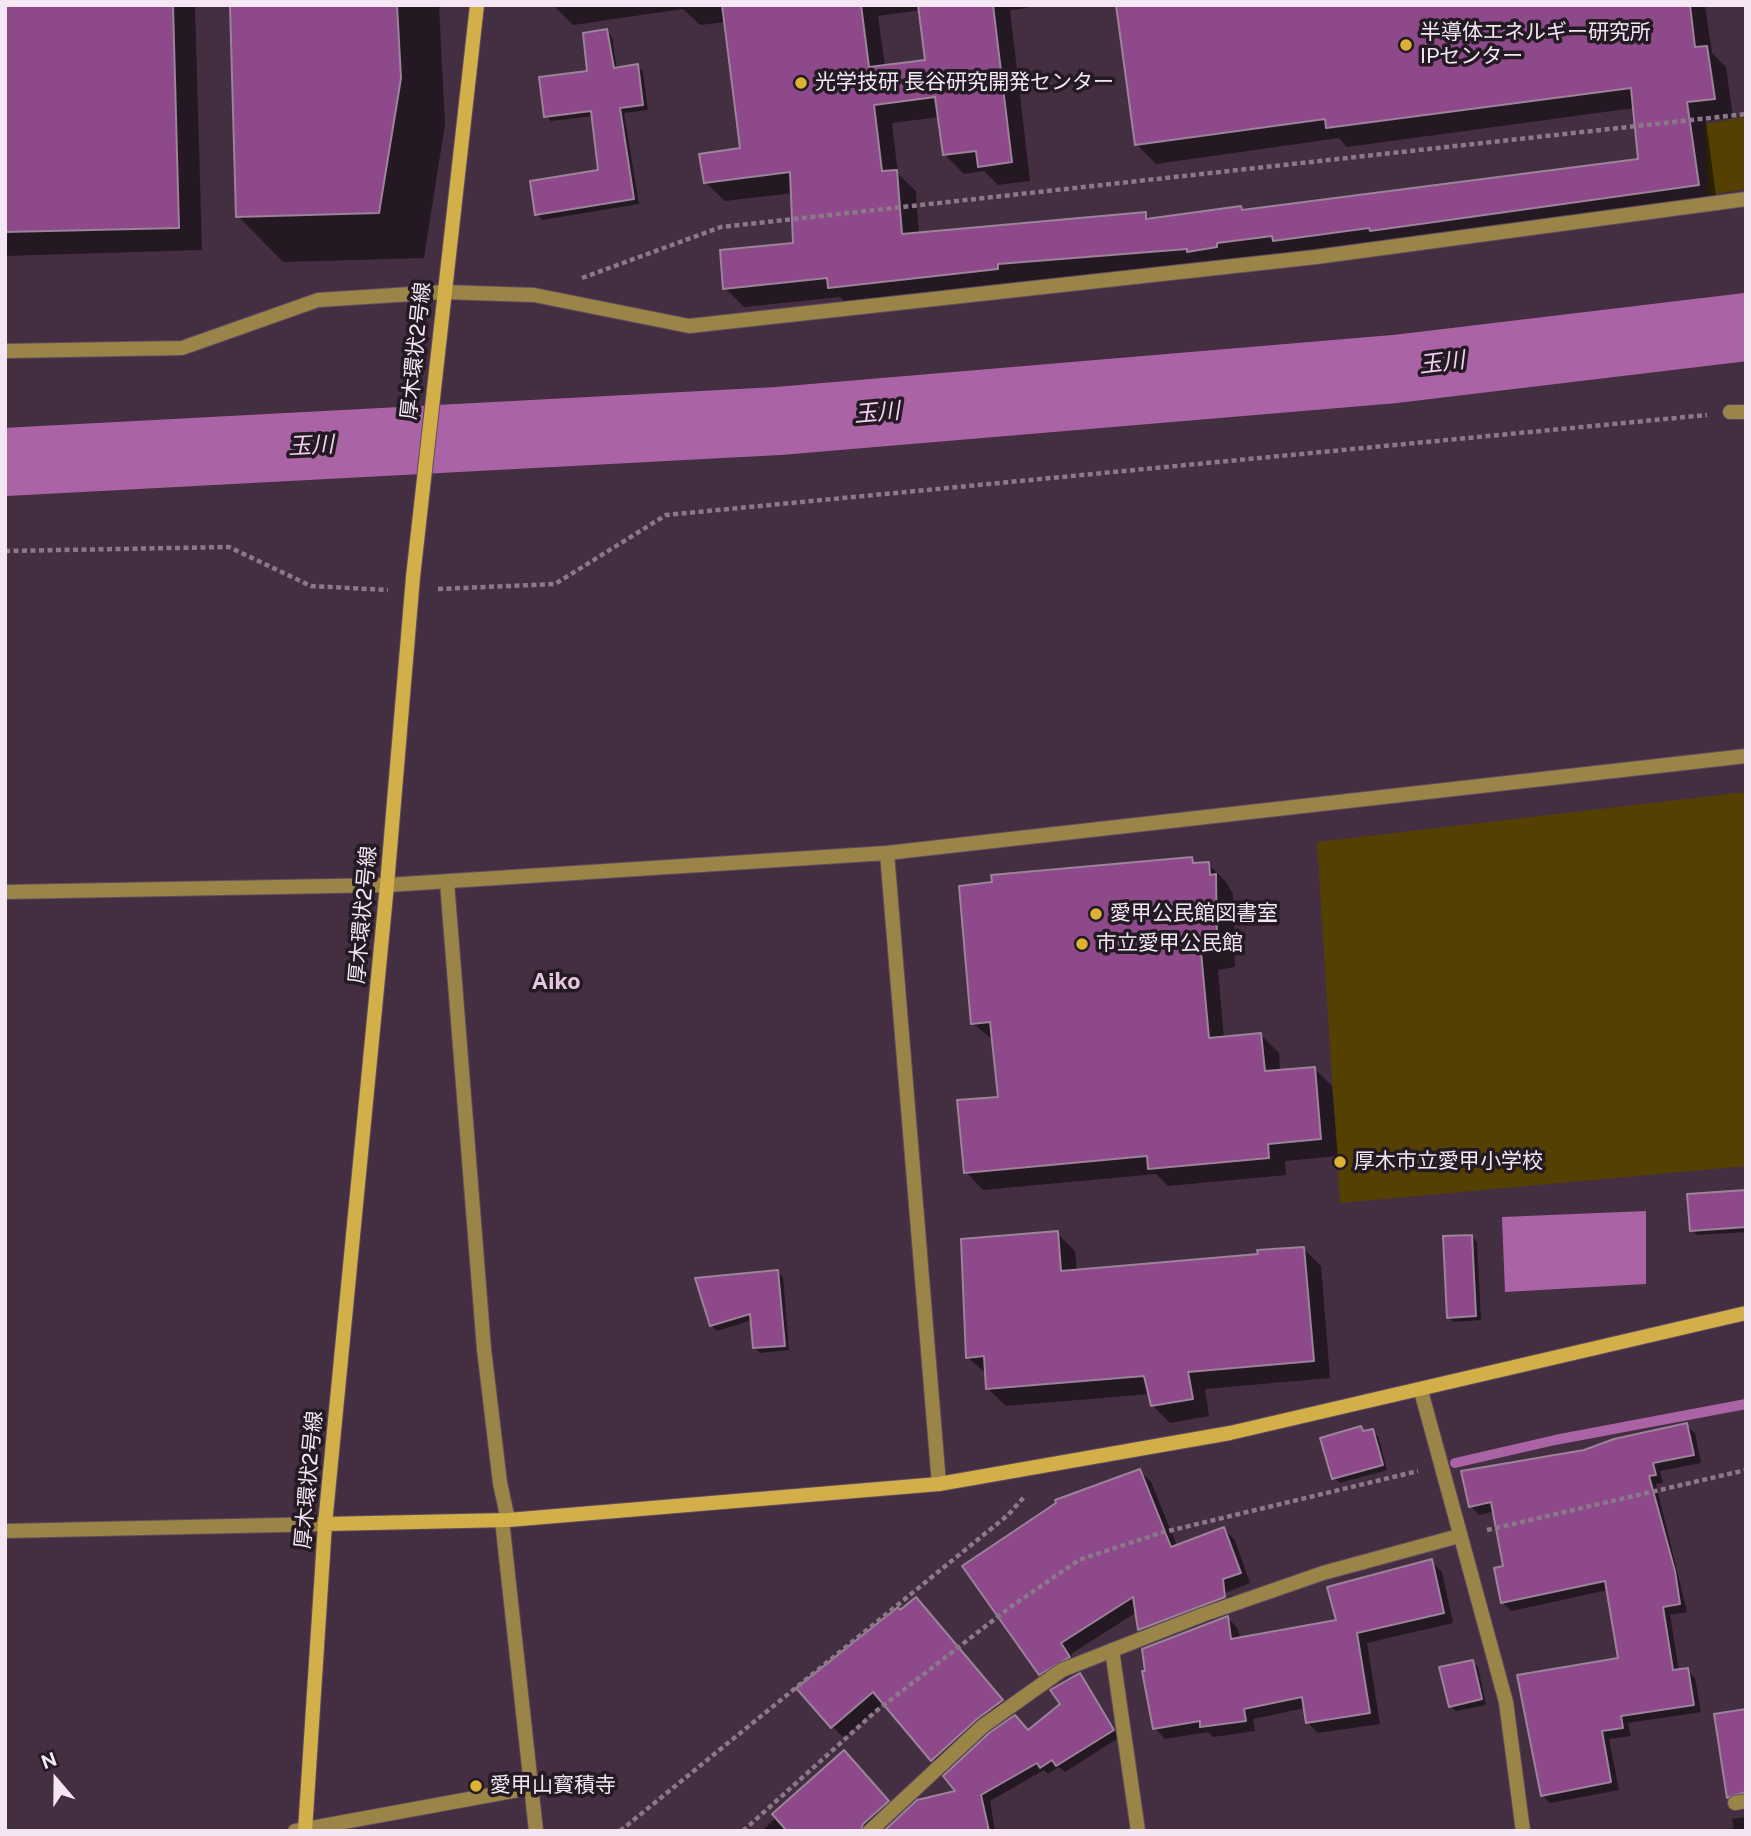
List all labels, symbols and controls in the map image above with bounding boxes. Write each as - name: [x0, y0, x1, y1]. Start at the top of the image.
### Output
- place label: 半導体エネルギー研究所 IPセンター: [1420, 20, 1651, 70]
- marker: 半導体エネルギー研究所 IPセンター: [1398, 37, 1414, 53]
- place label: 光学技研 長谷研究開発センター: [815, 70, 1114, 96]
- marker: 光学技研 長谷研究開発センター: [793, 75, 809, 91]
- street label: 厚木環状2号線: [396, 281, 436, 421]
- water label: 玉川: [1417, 346, 1467, 380]
- water label: 玉川: [853, 397, 901, 429]
- water label: 玉川: [287, 431, 335, 461]
- street label: 厚木環状2号線: [344, 845, 382, 985]
- place label: 愛甲公民館図書室: [1110, 901, 1278, 927]
- marker: 愛甲公民館図書室: [1088, 906, 1104, 922]
- place label: 市立愛甲公民館: [1096, 931, 1243, 957]
- marker: 市立愛甲公民館: [1074, 936, 1090, 952]
- district label: Aiko: [532, 968, 580, 996]
- place label: 厚木市立愛甲小学校: [1354, 1149, 1543, 1175]
- marker: 厚木市立愛甲小学校: [1332, 1154, 1348, 1170]
- street label: 厚木環状2号線: [290, 1410, 328, 1550]
- north arrow: [21, 1745, 91, 1815]
- text: N: [38, 1747, 60, 1773]
- place label: 愛甲山寳積寺: [490, 1773, 616, 1799]
- marker: 愛甲山寳積寺: [468, 1778, 484, 1794]

